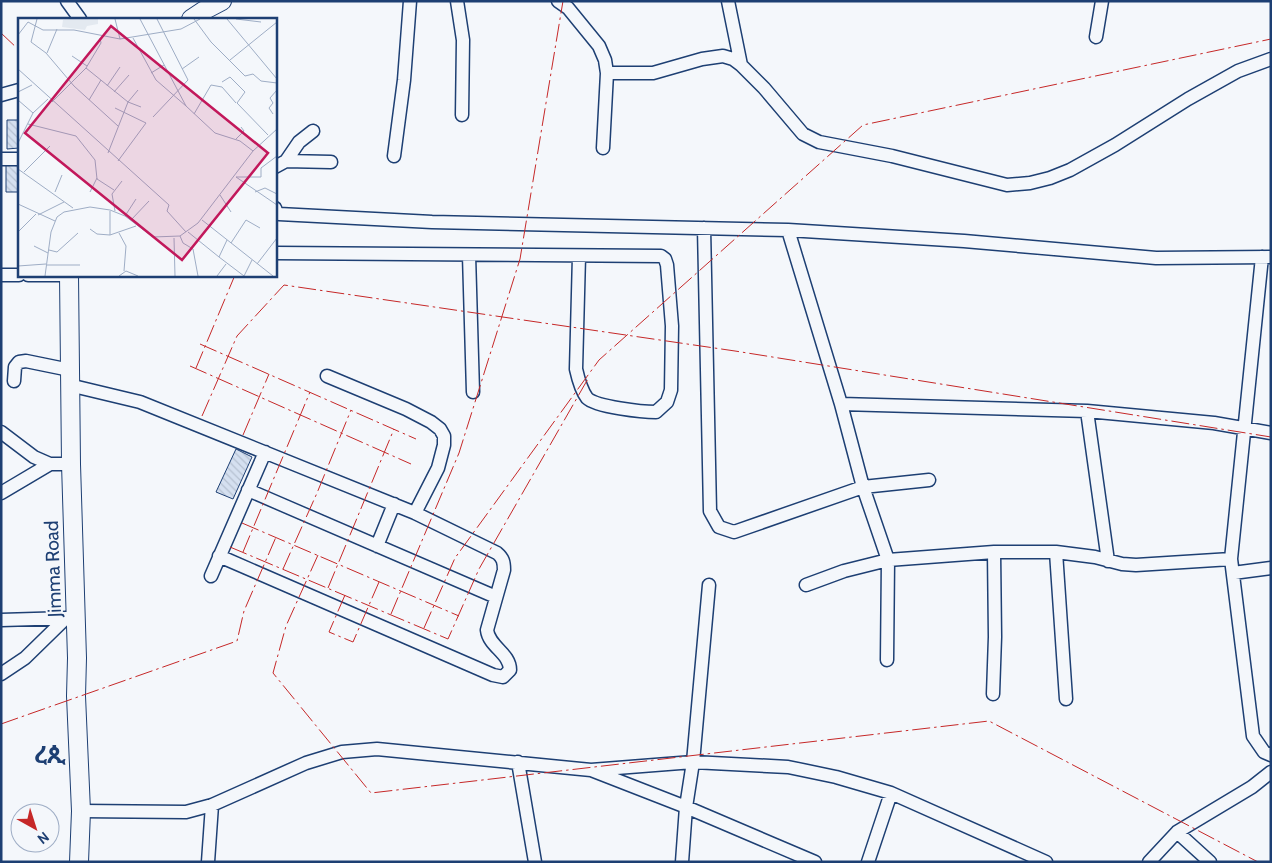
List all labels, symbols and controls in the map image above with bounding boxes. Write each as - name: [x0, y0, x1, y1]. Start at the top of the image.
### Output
- inset map: [18, 18, 276, 276]
- street label: Jimma Road: [40, 520, 66, 619]
- district label: ረጲ: [34, 740, 66, 769]
- north arrow: [10, 803, 60, 853]
- text: N: [34, 828, 53, 848]

